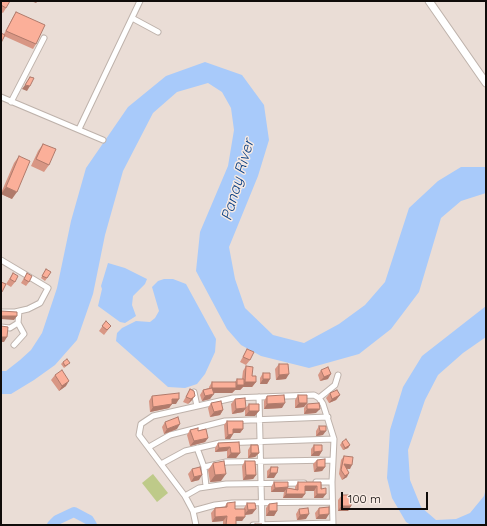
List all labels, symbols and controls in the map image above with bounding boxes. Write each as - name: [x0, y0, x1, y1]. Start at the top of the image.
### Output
- water label: Panay River: [218, 137, 258, 223]
- scale bar: [343, 484, 430, 510]
- text: 100 m: [348, 491, 381, 506]

